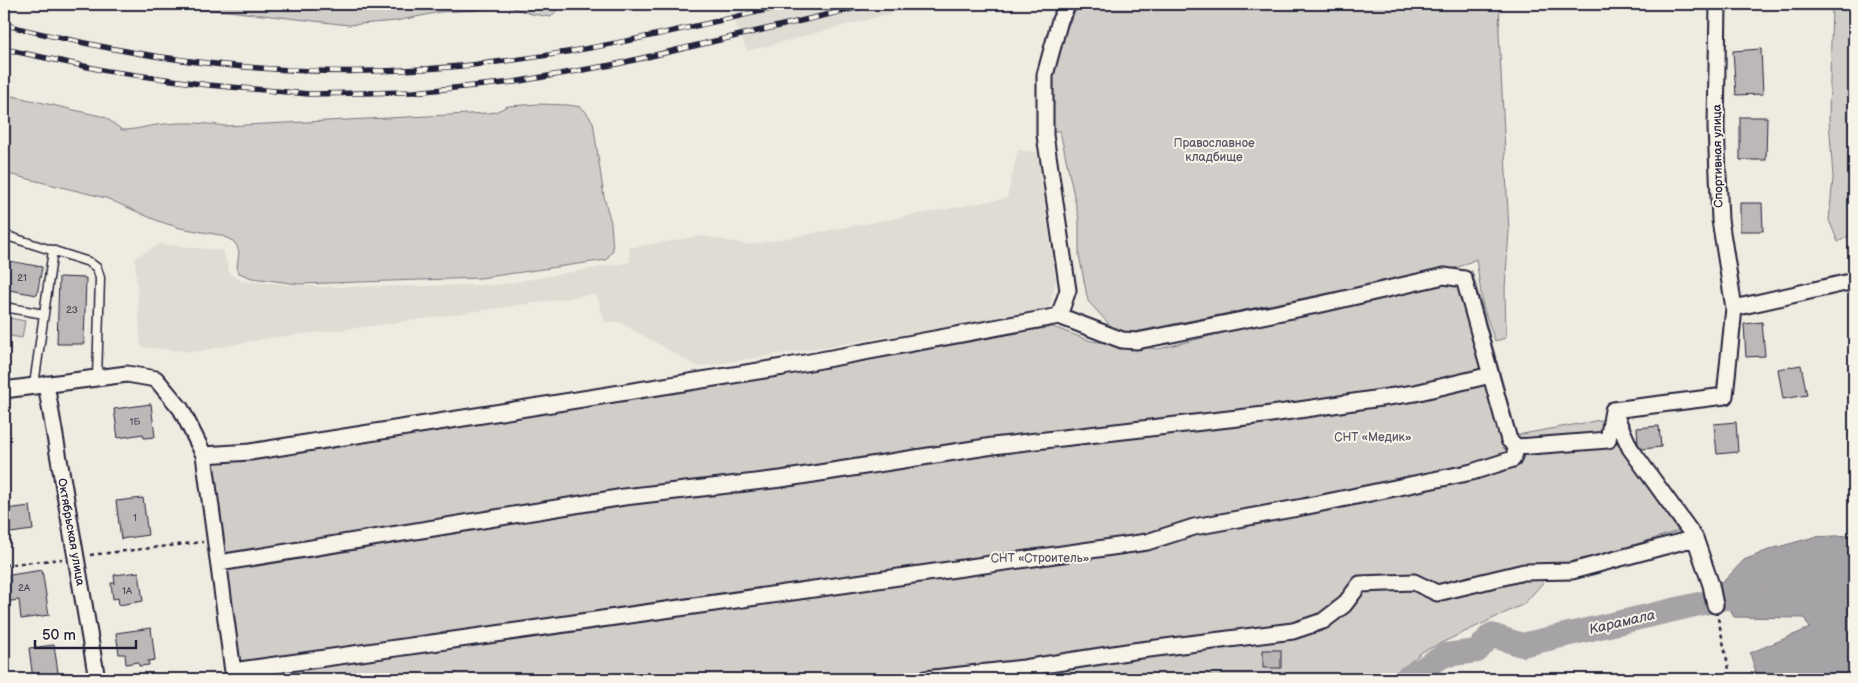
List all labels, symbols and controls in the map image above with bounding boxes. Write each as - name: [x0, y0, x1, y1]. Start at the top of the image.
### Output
- street label: Спортивная улица: [1710, 104, 1726, 208]
- park label: Православное кладбище: [1173, 136, 1255, 165]
- house number: 21: [17, 272, 27, 284]
- house number: 23: [66, 304, 78, 316]
- house number: 1Б: [130, 416, 140, 428]
- park label: СНТ «Медик»: [1334, 430, 1412, 445]
- street label: Октябрьская улица: [54, 477, 88, 587]
- house number: 1: [133, 512, 137, 524]
- park label: СНТ «Строитель»: [991, 551, 1090, 566]
- house number: 2А: [18, 582, 31, 594]
- house number: 1А: [122, 585, 133, 597]
- water label: Карамала: [1587, 606, 1657, 638]
- scale bar: [35, 618, 136, 650]
- text: 50 m: [42, 626, 76, 645]

